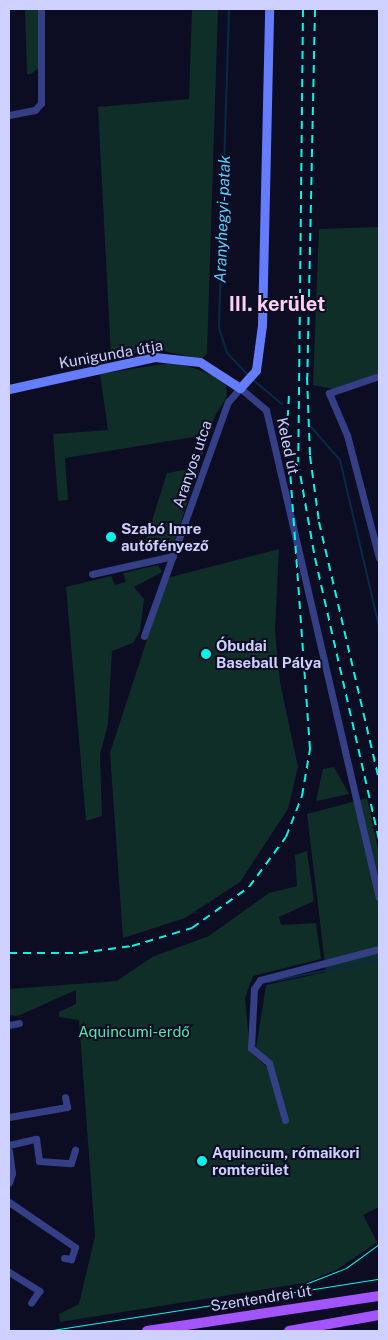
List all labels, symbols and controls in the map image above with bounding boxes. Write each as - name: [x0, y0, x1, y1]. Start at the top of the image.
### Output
- water label: Aranyhegyi-patak: [211, 155, 235, 283]
- district label: III. kerület: [229, 292, 325, 316]
- street label: Kunigunda útja: [58, 336, 164, 372]
- street label: Keled út: [273, 416, 303, 476]
- street label: Aranyos utca: [169, 418, 215, 510]
- place label: Szabó Imre autófényező: [121, 519, 209, 554]
- marker: Szabó Imre autófényező: [105, 531, 117, 543]
- place label: Óbudai Baseball Pálya: [216, 636, 321, 671]
- marker: Óbudai Baseball Pálya: [200, 648, 212, 660]
- park label: Aquincumi-erdő: [78, 1023, 190, 1041]
- place label: Aquincum, rómaikori romterület: [212, 1143, 360, 1178]
- marker: Aquincum, rómaikori romterület: [196, 1155, 208, 1167]
- street label: Szentendrei út: [209, 1281, 313, 1315]

